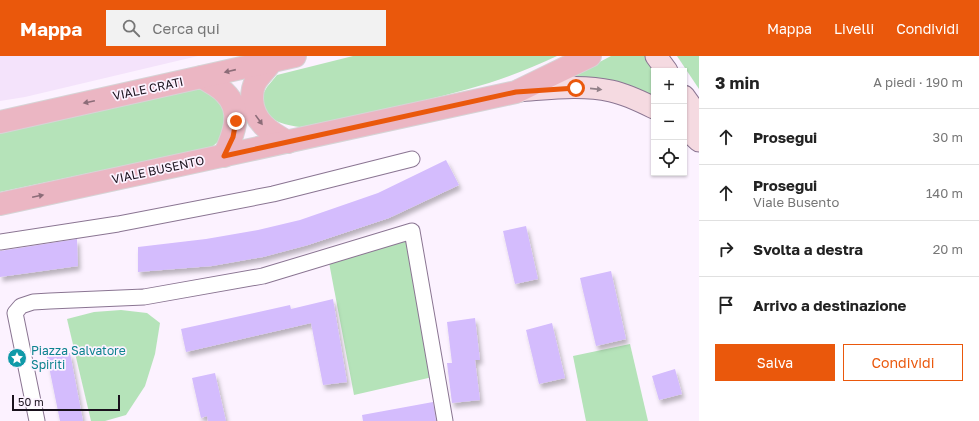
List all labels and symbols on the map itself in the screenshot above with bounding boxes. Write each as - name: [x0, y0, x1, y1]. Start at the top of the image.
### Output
- one-way arrow: [224, 68, 236, 74]
- street label: VIALE CRATI: [111, 74, 184, 103]
- route start: [567, 79, 585, 97]
- one-way arrow: [590, 86, 602, 93]
- one-way arrow: [83, 99, 95, 105]
- route end: [227, 112, 245, 130]
- one-way arrow: [255, 115, 263, 125]
- street label: VIALE BUSENTO: [110, 152, 206, 187]
- one-way arrow: [32, 193, 44, 199]
- place label: Piazza Salvatore Spiriti: [31, 343, 126, 372]
- place icon: Piazza Salvatore Spiriti: [6, 347, 28, 369]
- scale bar: [12, 393, 120, 412]

